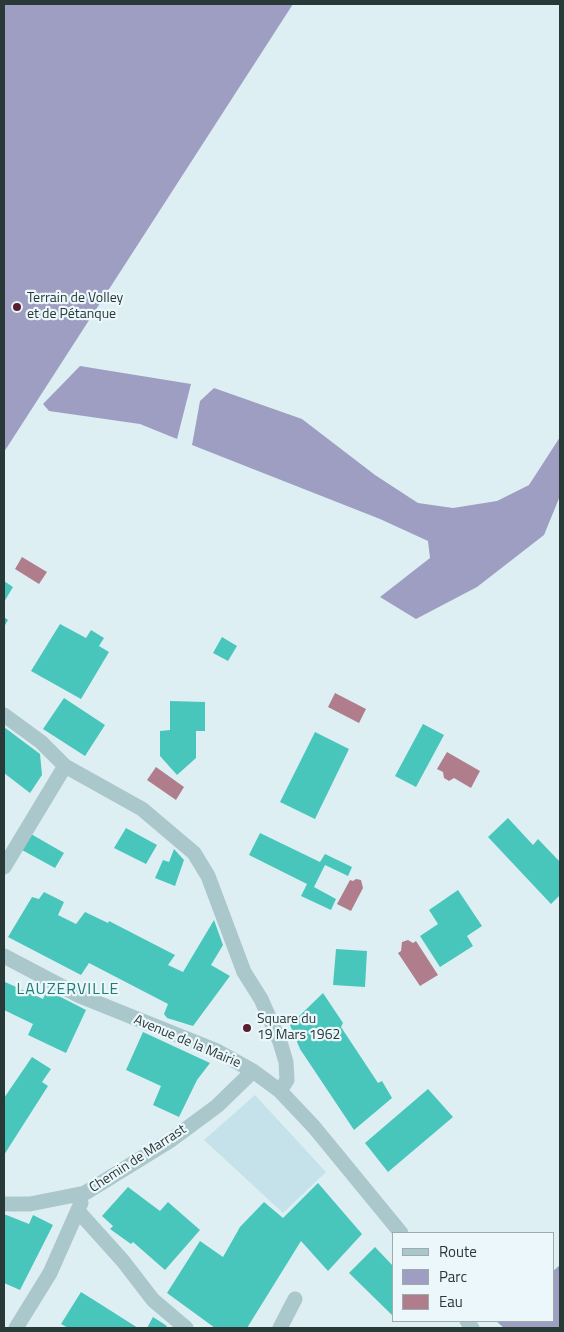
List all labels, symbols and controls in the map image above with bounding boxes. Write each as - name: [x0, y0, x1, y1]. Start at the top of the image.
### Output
- place label: Terrain de Volley et de Pétanque: [27, 291, 123, 324]
- marker: Terrain de Volley et de Pétanque: [11, 301, 23, 313]
- district label: LAUZERVILLE: [15, 980, 121, 1000]
- street label: Avenue de la Mairie: [131, 1012, 243, 1072]
- place label: Square du 19 Mars 1962: [257, 1012, 340, 1044]
- marker: Square du 19 Mars 1962: [241, 1022, 253, 1034]
- street label: Chemin de Marrast: [86, 1121, 190, 1197]
- legend: [392, 1232, 554, 1322]
- text: Route: [439, 1240, 477, 1263]
- text: Parc: [439, 1265, 467, 1288]
- text: Eau: [439, 1290, 463, 1313]

